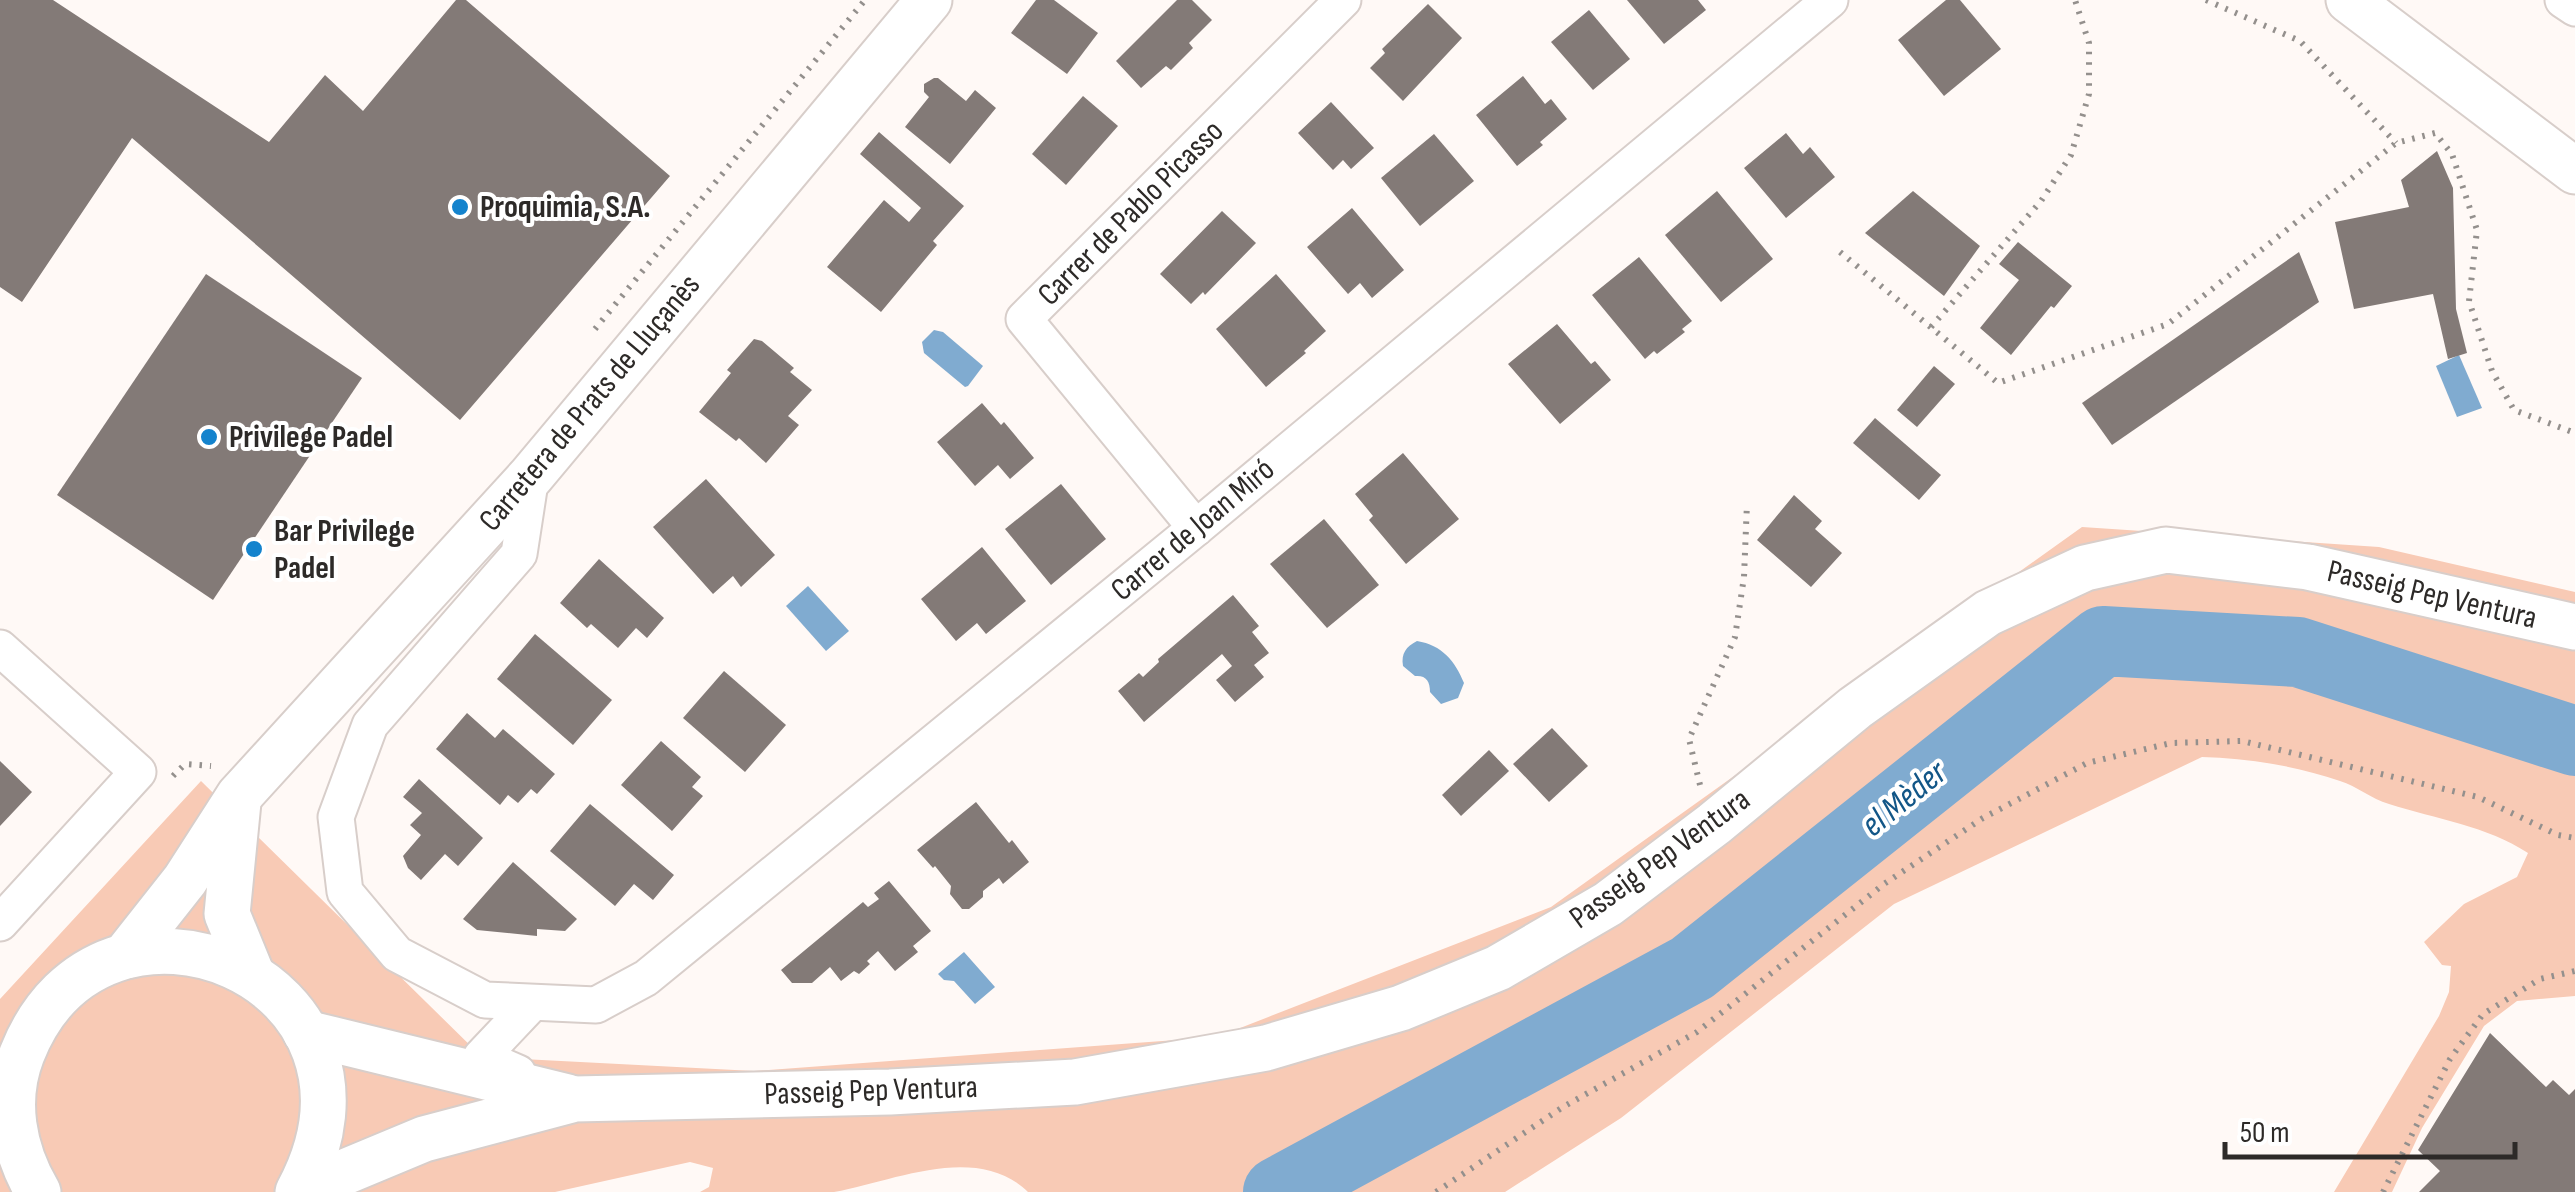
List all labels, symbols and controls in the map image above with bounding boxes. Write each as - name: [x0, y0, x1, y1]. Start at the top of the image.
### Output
- street label: Carrer de Pablo Picasso: [1030, 112, 1232, 314]
- place label: Proquimia, S.A.: [480, 188, 651, 227]
- marker: Proquimia, S.A.: [449, 196, 471, 218]
- street label: Carretera de Prats de Lluçanès: [471, 267, 709, 539]
- place label: Privilege Padel: [229, 418, 393, 457]
- marker: Privilege Padel: [198, 426, 220, 448]
- street label: Carrer de Joan Miró: [1103, 450, 1283, 610]
- place label: Bar Privilege Padel: [274, 512, 415, 588]
- marker: Bar Privilege Padel: [243, 538, 265, 560]
- street label: Passeig Pep Ventura: [2323, 552, 2541, 638]
- water label: el Mèder: [1853, 751, 1956, 846]
- street label: Passeig Pep Ventura: [1562, 780, 1758, 938]
- street label: Passeig Pep Ventura: [764, 1068, 978, 1114]
- scale bar: [2225, 1097, 2515, 1159]
- text: 50 m: [2240, 1115, 2289, 1151]

